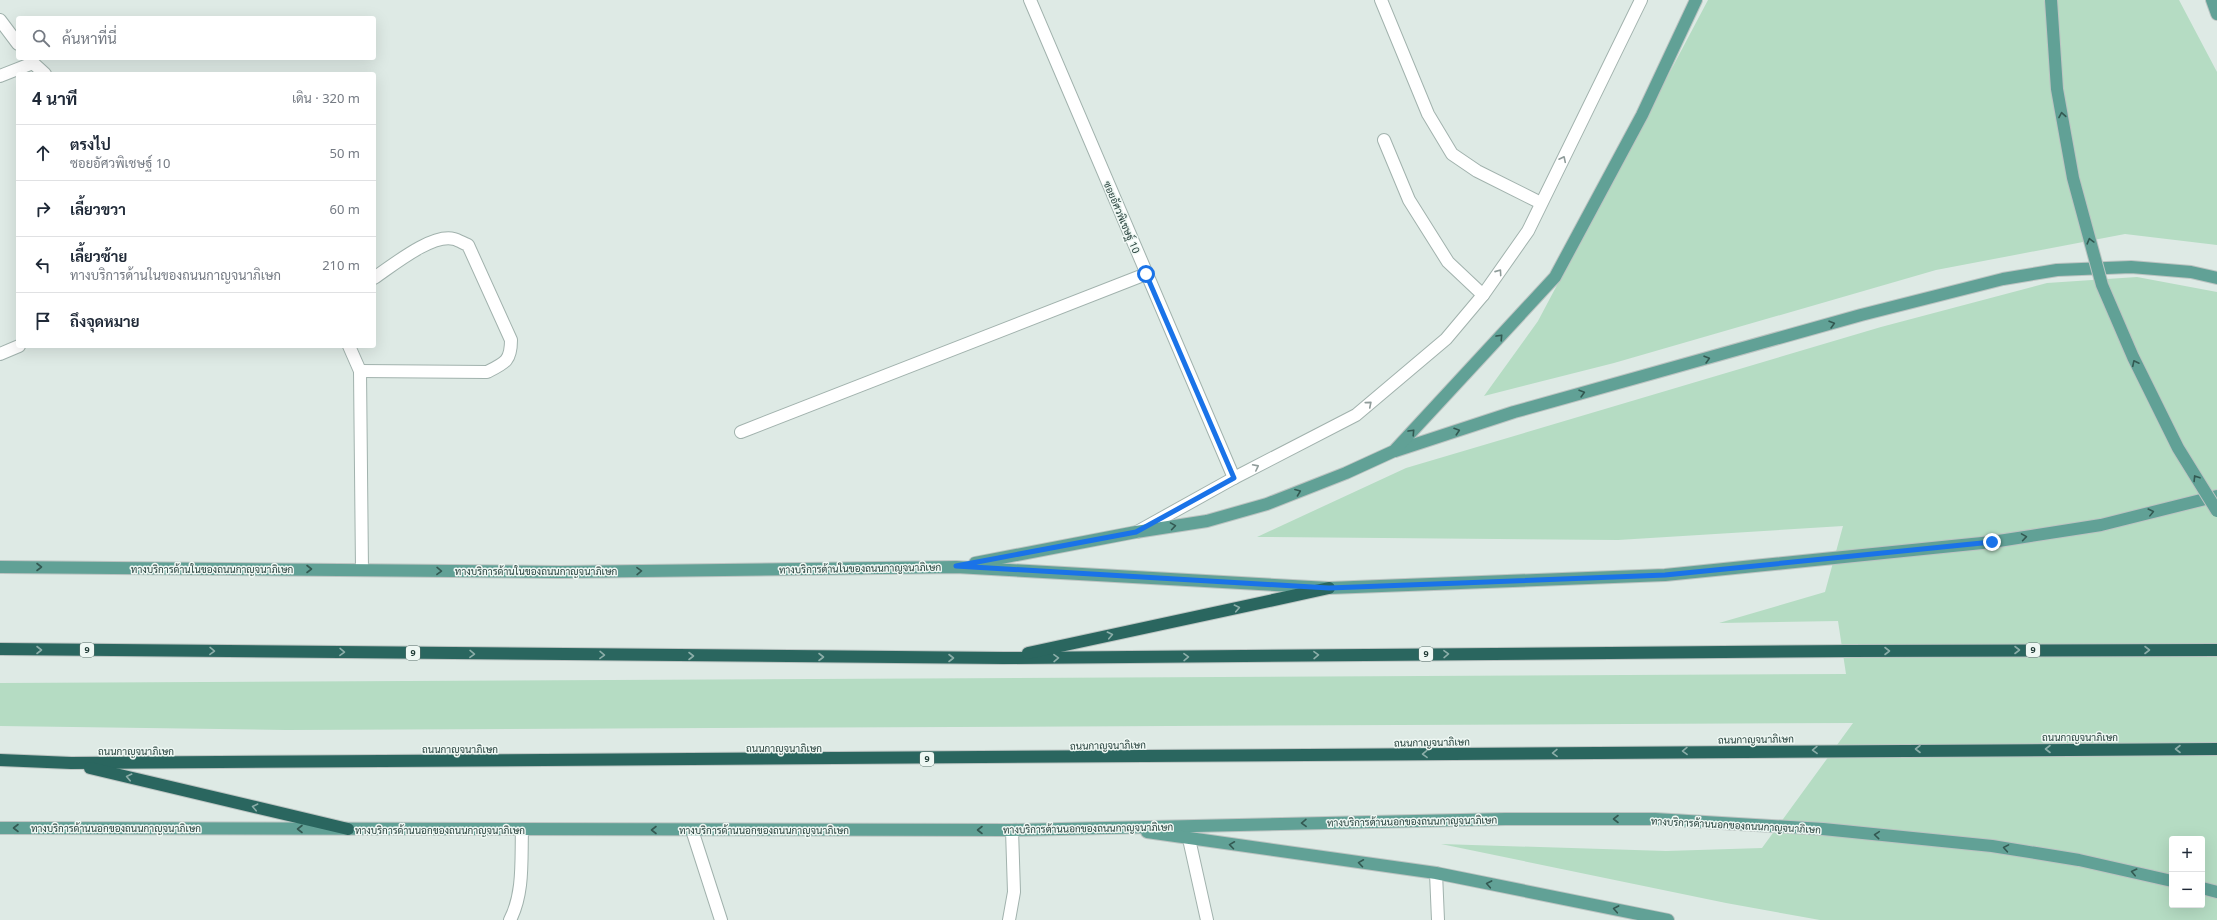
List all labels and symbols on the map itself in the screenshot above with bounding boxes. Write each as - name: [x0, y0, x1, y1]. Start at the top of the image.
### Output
- one-way arrow: [2058, 111, 2067, 118]
- one-way arrow: [1558, 156, 1566, 163]
- street label: ซอยอัศวพิเชษฐ์ 10: [1100, 179, 1144, 256]
- one-way arrow: [2086, 238, 2095, 245]
- route start: [1137, 265, 1155, 283]
- one-way arrow: [1494, 269, 1502, 276]
- one-way arrow: [1829, 320, 1836, 328]
- one-way arrow: [1495, 334, 1502, 341]
- one-way arrow: [1704, 355, 1710, 363]
- one-way arrow: [2132, 360, 2140, 367]
- one-way arrow: [1579, 390, 1585, 398]
- one-way arrow: [1365, 401, 1372, 408]
- one-way arrow: [1454, 427, 1461, 436]
- one-way arrow: [1407, 429, 1414, 437]
- one-way arrow: [1252, 464, 1259, 471]
- one-way arrow: [2193, 475, 2201, 482]
- one-way arrow: [1295, 488, 1302, 496]
- one-way arrow: [2148, 509, 2154, 517]
- one-way arrow: [1170, 523, 1176, 531]
- route end: [1983, 533, 2001, 551]
- one-way arrow: [2021, 533, 2027, 542]
- street label: ทางบริการด้านในของถนนกาญจนาภิเษก: [779, 560, 942, 576]
- street label: ทางบริการด้านในของถนนกาญจนาภิเษก: [131, 562, 293, 576]
- one-way arrow: [36, 563, 42, 571]
- street label: ทางบริการด้านในของถนนกาญจนาภิเษก: [455, 564, 617, 578]
- one-way arrow: [306, 565, 312, 573]
- one-way arrow: [436, 567, 442, 575]
- one-way arrow: [636, 567, 642, 575]
- one-way arrow: [1234, 604, 1240, 612]
- one-way arrow: [1107, 632, 1113, 640]
- road number: 9: [80, 643, 94, 657]
- road number: 9: [2026, 643, 2040, 657]
- one-way arrow: [36, 646, 42, 654]
- road number: 9: [406, 646, 420, 660]
- one-way arrow: [2014, 646, 2020, 654]
- one-way arrow: [2144, 646, 2150, 654]
- one-way arrow: [209, 647, 215, 655]
- road number: 9: [1419, 647, 1433, 661]
- one-way arrow: [1884, 647, 1890, 655]
- one-way arrow: [339, 648, 345, 657]
- one-way arrow: [469, 650, 475, 658]
- one-way arrow: [1443, 650, 1449, 658]
- one-way arrow: [599, 651, 605, 659]
- one-way arrow: [1313, 651, 1319, 660]
- one-way arrow: [688, 652, 694, 660]
- one-way arrow: [818, 653, 824, 661]
- one-way arrow: [1183, 653, 1189, 661]
- one-way arrow: [948, 654, 954, 662]
- one-way arrow: [1053, 654, 1059, 662]
- street label: ถนนกาญจนาภิเษก: [2042, 730, 2118, 744]
- street label: ถนนกาญจนาภิเษก: [1718, 731, 1794, 747]
- street label: ถนนกาญจนาภิเษก: [1394, 734, 1470, 750]
- street label: ถนนกาญจนาภิเษก: [1070, 737, 1146, 753]
- street label: ถนนกาญจนาภิเษก: [746, 741, 822, 755]
- street label: ถนนกาญจนาภิเษก: [422, 742, 498, 756]
- street label: ถนนกาญจนาภิเษก: [98, 744, 174, 758]
- one-way arrow: [1915, 745, 1921, 754]
- one-way arrow: [2045, 745, 2051, 753]
- one-way arrow: [2175, 745, 2181, 753]
- one-way arrow: [1812, 746, 1818, 754]
- one-way arrow: [1682, 747, 1688, 755]
- one-way arrow: [1552, 748, 1558, 757]
- one-way arrow: [1422, 750, 1428, 758]
- road number: 9: [920, 752, 934, 766]
- one-way arrow: [126, 774, 132, 782]
- one-way arrow: [252, 804, 259, 812]
- street label: ทางบริการด้านนอกของถนนกาญจนาภิเษก: [1327, 813, 1497, 829]
- street label: ทางบริการด้านนอกของถนนกาญจนาภิเษก: [1651, 814, 1822, 836]
- one-way arrow: [1613, 815, 1619, 823]
- one-way arrow: [1301, 819, 1307, 827]
- street label: ทางบริการด้านนอกของถนนกาญจนาภิเษก: [1003, 820, 1173, 836]
- street label: ทางบริการด้านนอกของถนนกาญจนาภิเษก: [31, 821, 201, 835]
- street label: ทางบริการด้านนอกของถนนกาญจนาภิเษก: [355, 823, 525, 837]
- street label: ทางบริการด้านนอกของถนนกาญจนาภิเษก: [679, 823, 849, 837]
- one-way arrow: [13, 824, 19, 832]
- one-way arrow: [297, 825, 303, 833]
- one-way arrow: [651, 826, 657, 834]
- one-way arrow: [977, 826, 983, 834]
- one-way arrow: [1874, 830, 1880, 839]
- one-way arrow: [1229, 841, 1235, 850]
- one-way arrow: [2003, 844, 2009, 853]
- one-way arrow: [1358, 858, 1364, 867]
- one-way arrow: [2131, 869, 2137, 877]
- one-way arrow: [1486, 880, 1492, 888]
- one-way arrow: [1613, 906, 1620, 914]

